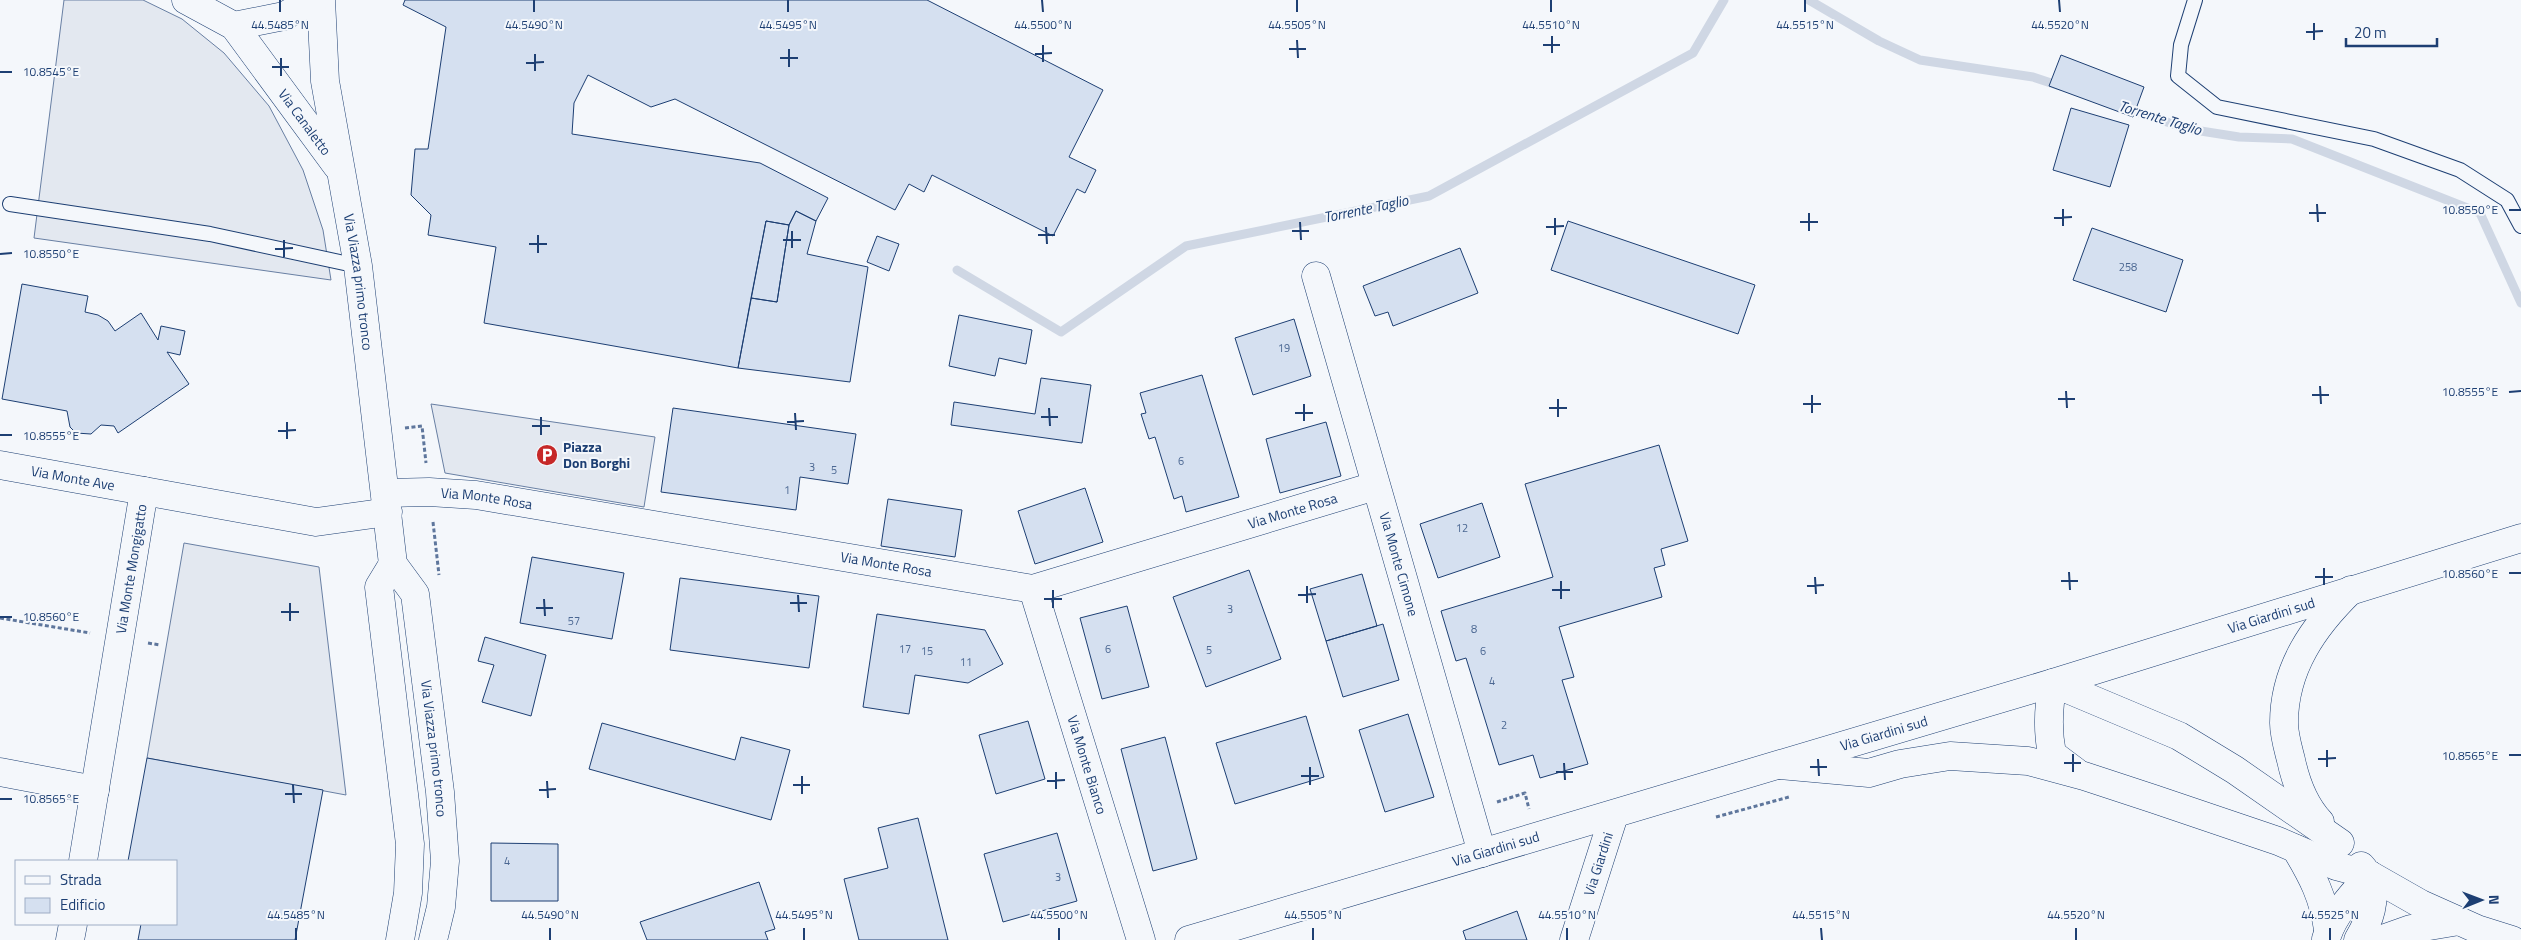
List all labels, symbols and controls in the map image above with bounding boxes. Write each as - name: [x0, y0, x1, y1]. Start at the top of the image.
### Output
- text: 44.5485°N: [251, 15, 309, 34]
- text: 44.5490°N: [505, 15, 563, 34]
- text: 44.5495°N: [759, 15, 817, 34]
- text: 44.5500°N: [1014, 15, 1072, 34]
- text: 44.5505°N: [1268, 15, 1326, 34]
- text: 44.5510°N: [1522, 15, 1580, 34]
- text: 44.5515°N: [1776, 15, 1834, 34]
- text: 44.5520°N: [2031, 15, 2089, 34]
- scale bar: [2346, 15, 2437, 47]
- text: 20 m: [2354, 21, 2387, 44]
- text: 10.8545°E: [23, 62, 79, 81]
- street label: Via Canaletto: [274, 84, 337, 160]
- water label: Torrente Taglio: [2116, 94, 2205, 141]
- water label: Torrente Taglio: [1321, 188, 1411, 229]
- text: 10.8550°E: [2442, 200, 2498, 219]
- street label: Via Viazza primo tronco: [339, 212, 379, 352]
- text: 10.8550°E: [23, 244, 79, 263]
- house number: 258: [2119, 259, 2137, 275]
- house number: 19: [1278, 340, 1290, 356]
- text: 10.8555°E: [2442, 382, 2498, 401]
- text: 10.8555°E: [23, 426, 79, 445]
- place label: Piazza Don Borghi: [563, 436, 630, 473]
- parking icon: Piazza Don Borghi: [535, 443, 559, 467]
- house number: 6: [1178, 453, 1184, 469]
- house number: 3: [809, 459, 815, 475]
- street label: Via Monte Ave: [29, 460, 117, 496]
- house number: 5: [831, 462, 837, 478]
- street label: Via Monte Rosa: [440, 482, 534, 514]
- house number: 1: [784, 482, 790, 498]
- street label: Via Monte Rosa: [1245, 487, 1340, 534]
- street label: Via Monte Mongigatto: [110, 502, 152, 635]
- street label: Via Monte Cimone: [1374, 510, 1424, 619]
- house number: 12: [1456, 520, 1468, 536]
- street label: Via Monte Rosa: [839, 546, 934, 582]
- text: 10.8560°E: [2442, 564, 2498, 583]
- street label: Via Giardini sud: [2225, 591, 2317, 638]
- house number: 3: [1227, 601, 1233, 617]
- text: 10.8560°E: [23, 607, 79, 626]
- house number: 57: [568, 613, 580, 629]
- house number: 8: [1471, 621, 1477, 637]
- house number: 17: [899, 641, 911, 657]
- house number: 6: [1105, 641, 1111, 657]
- house number: 5: [1206, 642, 1212, 658]
- house number: 15: [921, 643, 933, 659]
- house number: 6: [1480, 643, 1486, 659]
- house number: 11: [960, 654, 972, 670]
- house number: 4: [1489, 673, 1495, 689]
- street label: Via Viazza primo tronco: [416, 679, 453, 818]
- street label: Via Giardini sud: [1838, 710, 1930, 756]
- street label: Via Monte Bianco: [1062, 713, 1113, 817]
- house number: 2: [1501, 717, 1507, 733]
- text: 10.8565°E: [2442, 746, 2498, 765]
- text: 10.8565°E: [23, 789, 79, 808]
- street label: Via Giardini sud: [1449, 825, 1542, 871]
- street label: Via Giardini: [1578, 829, 1618, 898]
- house number: 4: [504, 853, 510, 869]
- legend: [15, 860, 178, 925]
- text: Strada: [60, 868, 102, 891]
- house number: 3: [1055, 869, 1061, 885]
- north arrow: [2456, 875, 2506, 925]
- text: Edificio: [60, 893, 105, 916]
- text: N: [2484, 895, 2505, 905]
- text: 44.5485°N: [267, 905, 325, 924]
- text: 44.5490°N: [521, 905, 579, 924]
- text: 44.5495°N: [775, 905, 833, 924]
- text: 44.5500°N: [1030, 905, 1088, 924]
- text: 44.5505°N: [1284, 905, 1342, 924]
- text: 44.5510°N: [1538, 905, 1596, 924]
- text: 44.5515°N: [1792, 905, 1850, 924]
- text: 44.5520°N: [2047, 905, 2105, 924]
- text: 44.5525°N: [2301, 905, 2359, 924]

